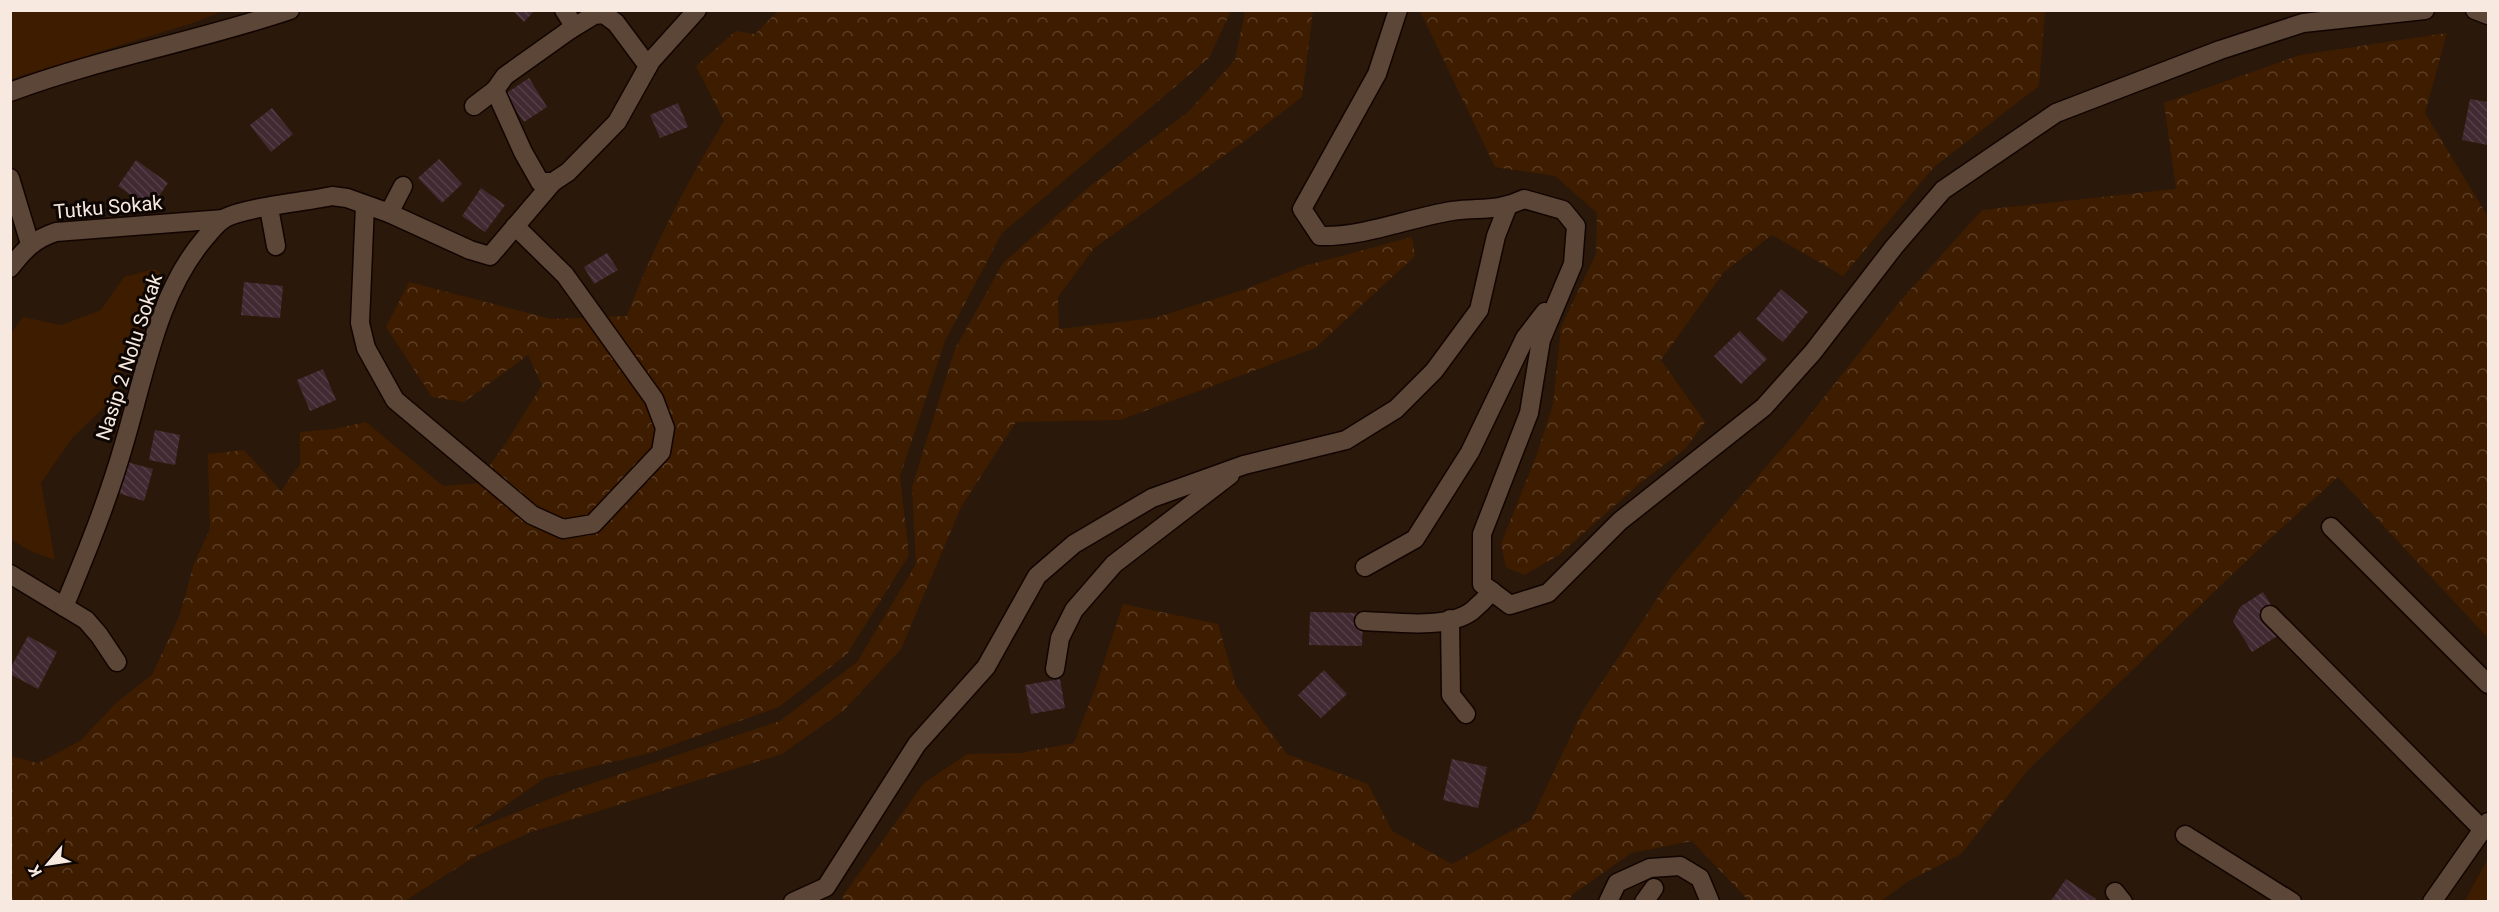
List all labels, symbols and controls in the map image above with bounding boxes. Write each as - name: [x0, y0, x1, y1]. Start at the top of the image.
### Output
- street label: Tutku Sokak: [53, 190, 164, 224]
- street label: Nasip 2 Nolu Sokak: [91, 270, 168, 443]
- north arrow: [18, 834, 78, 894]
- text: K: [24, 861, 46, 880]

